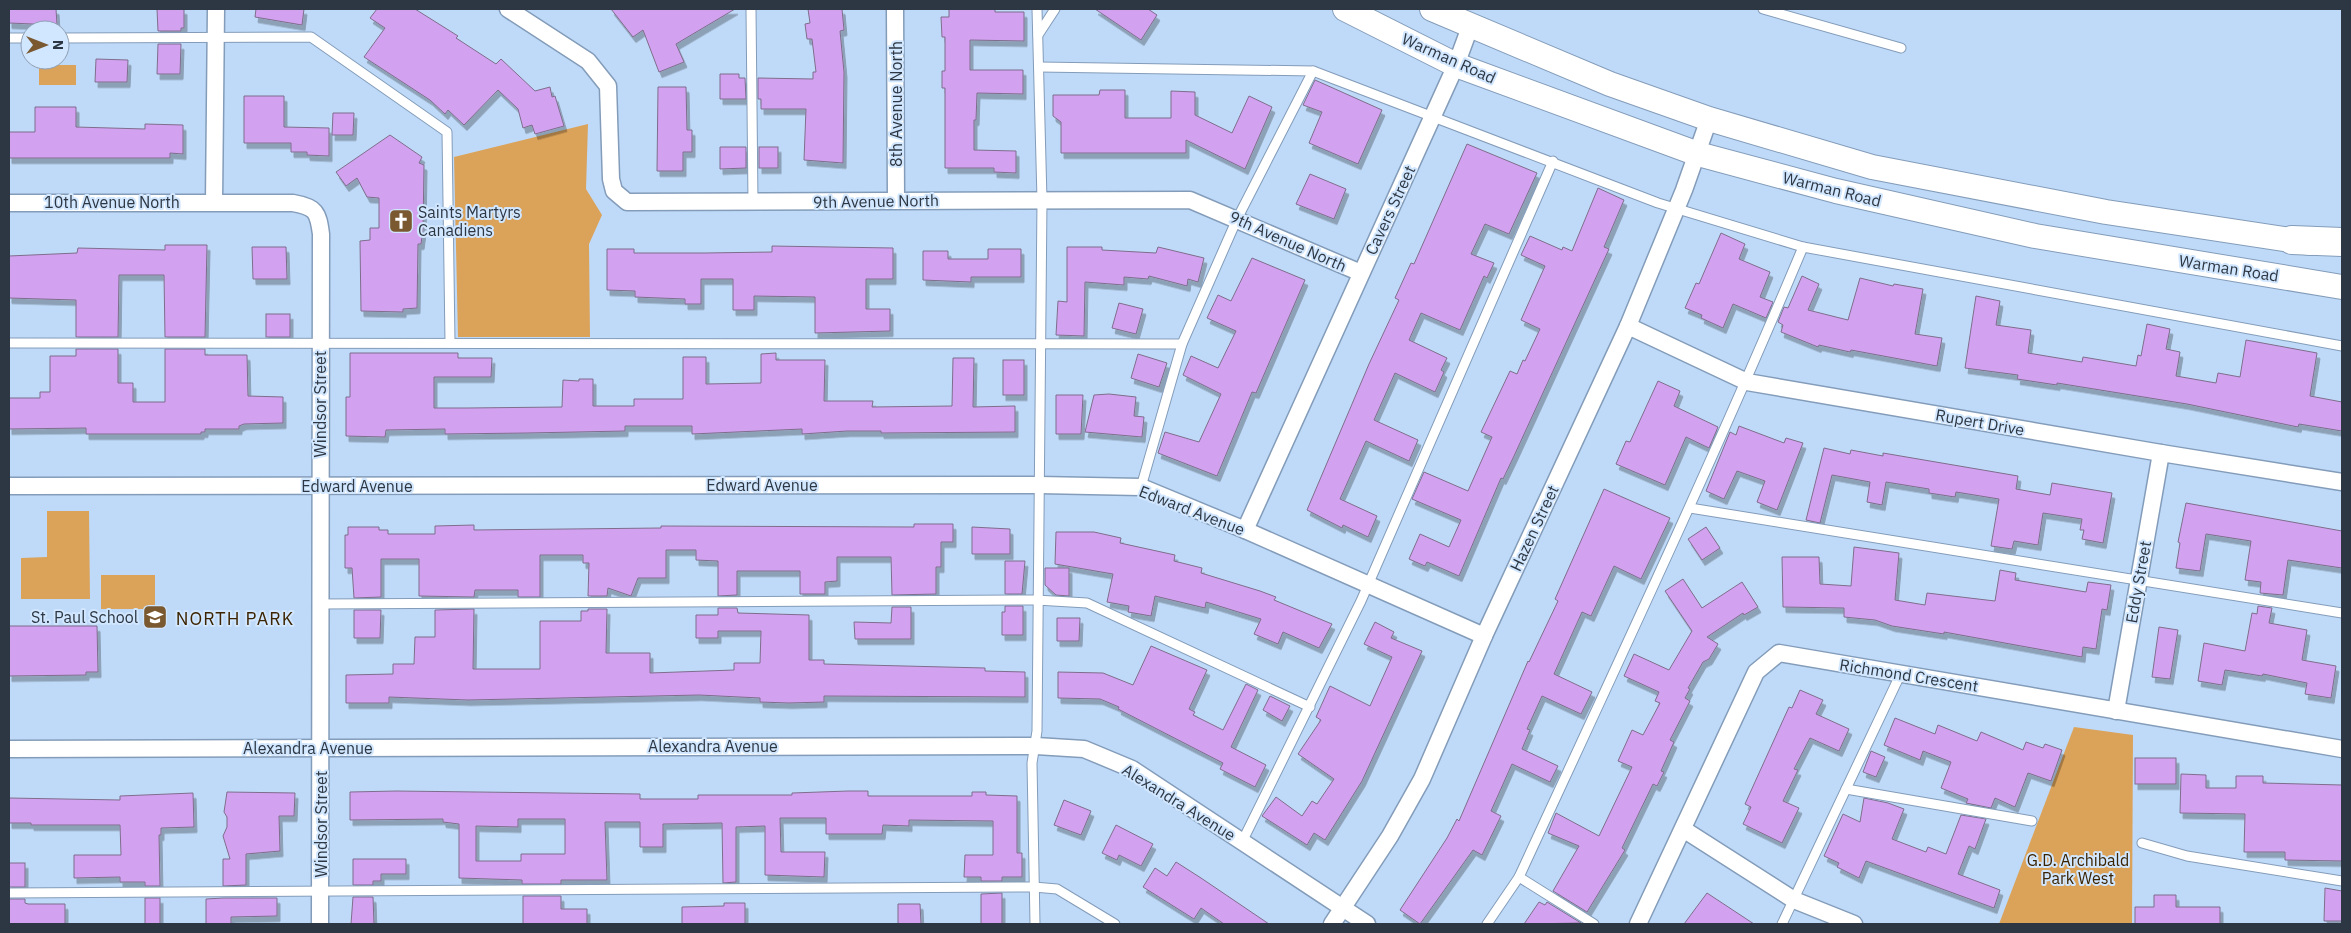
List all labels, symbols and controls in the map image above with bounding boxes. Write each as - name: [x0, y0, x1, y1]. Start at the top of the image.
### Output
- north arrow: [20, 20, 70, 70]
- street label: Warman Road: [1399, 28, 1499, 88]
- text: N: [49, 40, 67, 50]
- street label: 8th Avenue North: [886, 41, 906, 167]
- street label: Cavers Street: [1361, 162, 1419, 258]
- street label: Warman Road: [1781, 167, 1883, 211]
- street label: 9th Avenue North: [813, 190, 939, 212]
- street label: 10th Avenue North: [44, 192, 180, 212]
- place label: Saints Martyrs Canadiens: [418, 202, 521, 240]
- street label: 9th Avenue North: [1226, 206, 1350, 276]
- church icon: Saints Martyrs Canadiens: [388, 208, 414, 234]
- street label: Warman Road: [2178, 250, 2280, 286]
- street label: Windsor Street: [310, 351, 330, 457]
- street label: Rupert Drive: [1934, 404, 2026, 440]
- street label: Edward Avenue: [706, 475, 818, 495]
- street label: Edward Avenue: [301, 476, 413, 496]
- street label: Edward Avenue: [1136, 481, 1248, 539]
- street label: Hazen Street: [1505, 482, 1563, 574]
- street label: Eddy Street: [2121, 539, 2155, 625]
- school or university icon: St. Paul School: [142, 604, 168, 630]
- place label: St. Paul School: [31, 607, 138, 627]
- district label: NORTH PARK: [176, 607, 294, 630]
- street label: Richmond Crescent: [1838, 654, 1980, 696]
- street label: Alexandra Avenue: [648, 736, 778, 756]
- street label: Alexandra Avenue: [243, 738, 373, 758]
- street label: Alexandra Avenue: [1119, 759, 1240, 845]
- street label: Windsor Street: [311, 771, 331, 877]
- park label: G.D. Archibald Park West: [2027, 850, 2129, 888]

